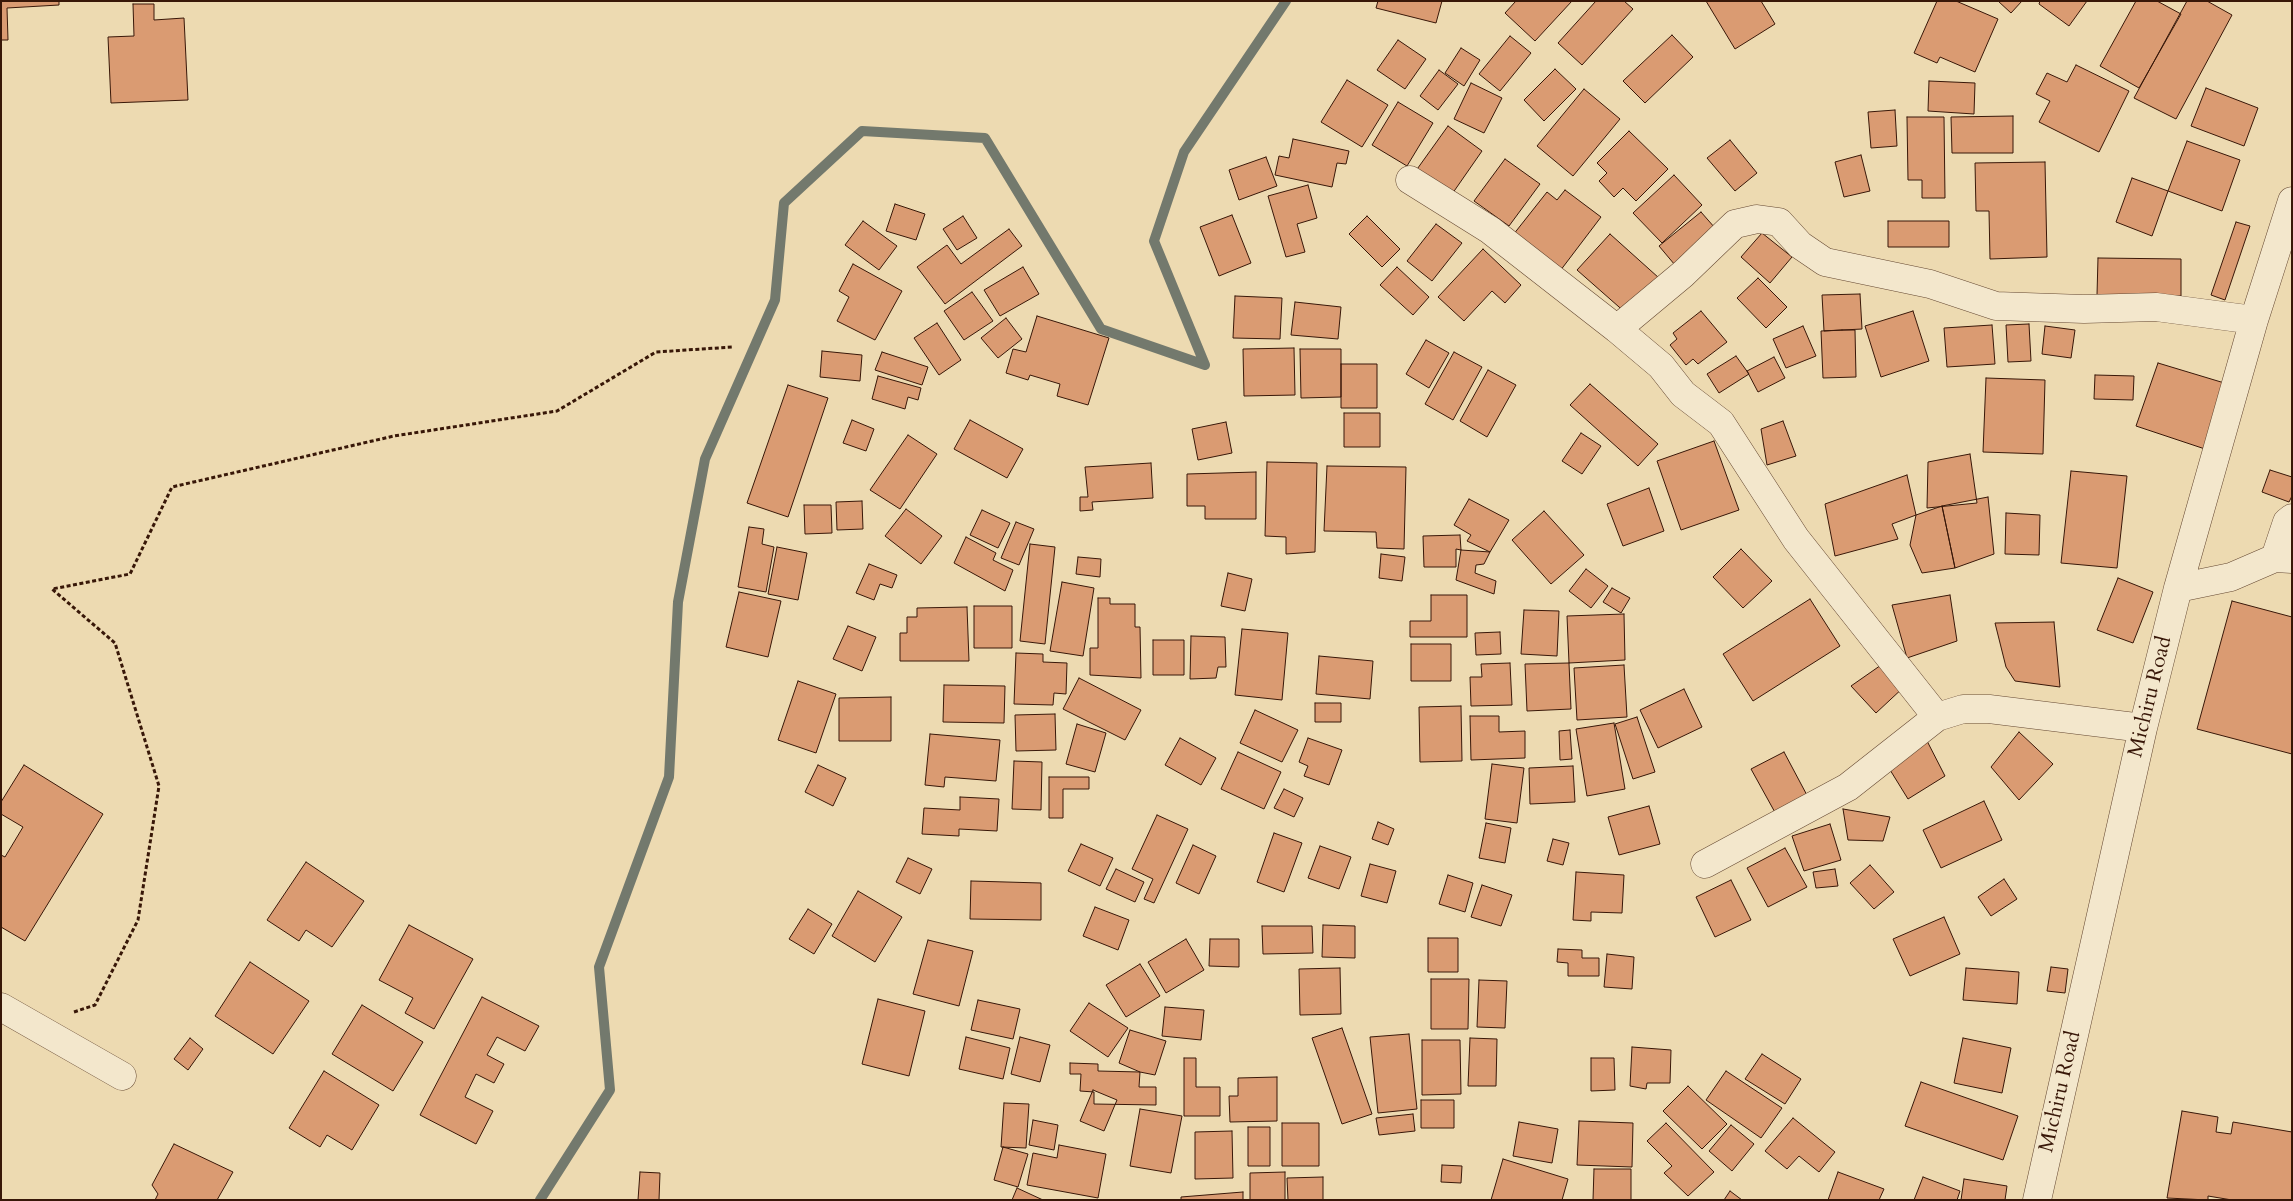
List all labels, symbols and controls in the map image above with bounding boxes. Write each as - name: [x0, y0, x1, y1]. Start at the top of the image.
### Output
- street label: Michiru Road: [2124, 634, 2178, 760]
- street label: Michiru Road: [2035, 1029, 2087, 1155]

